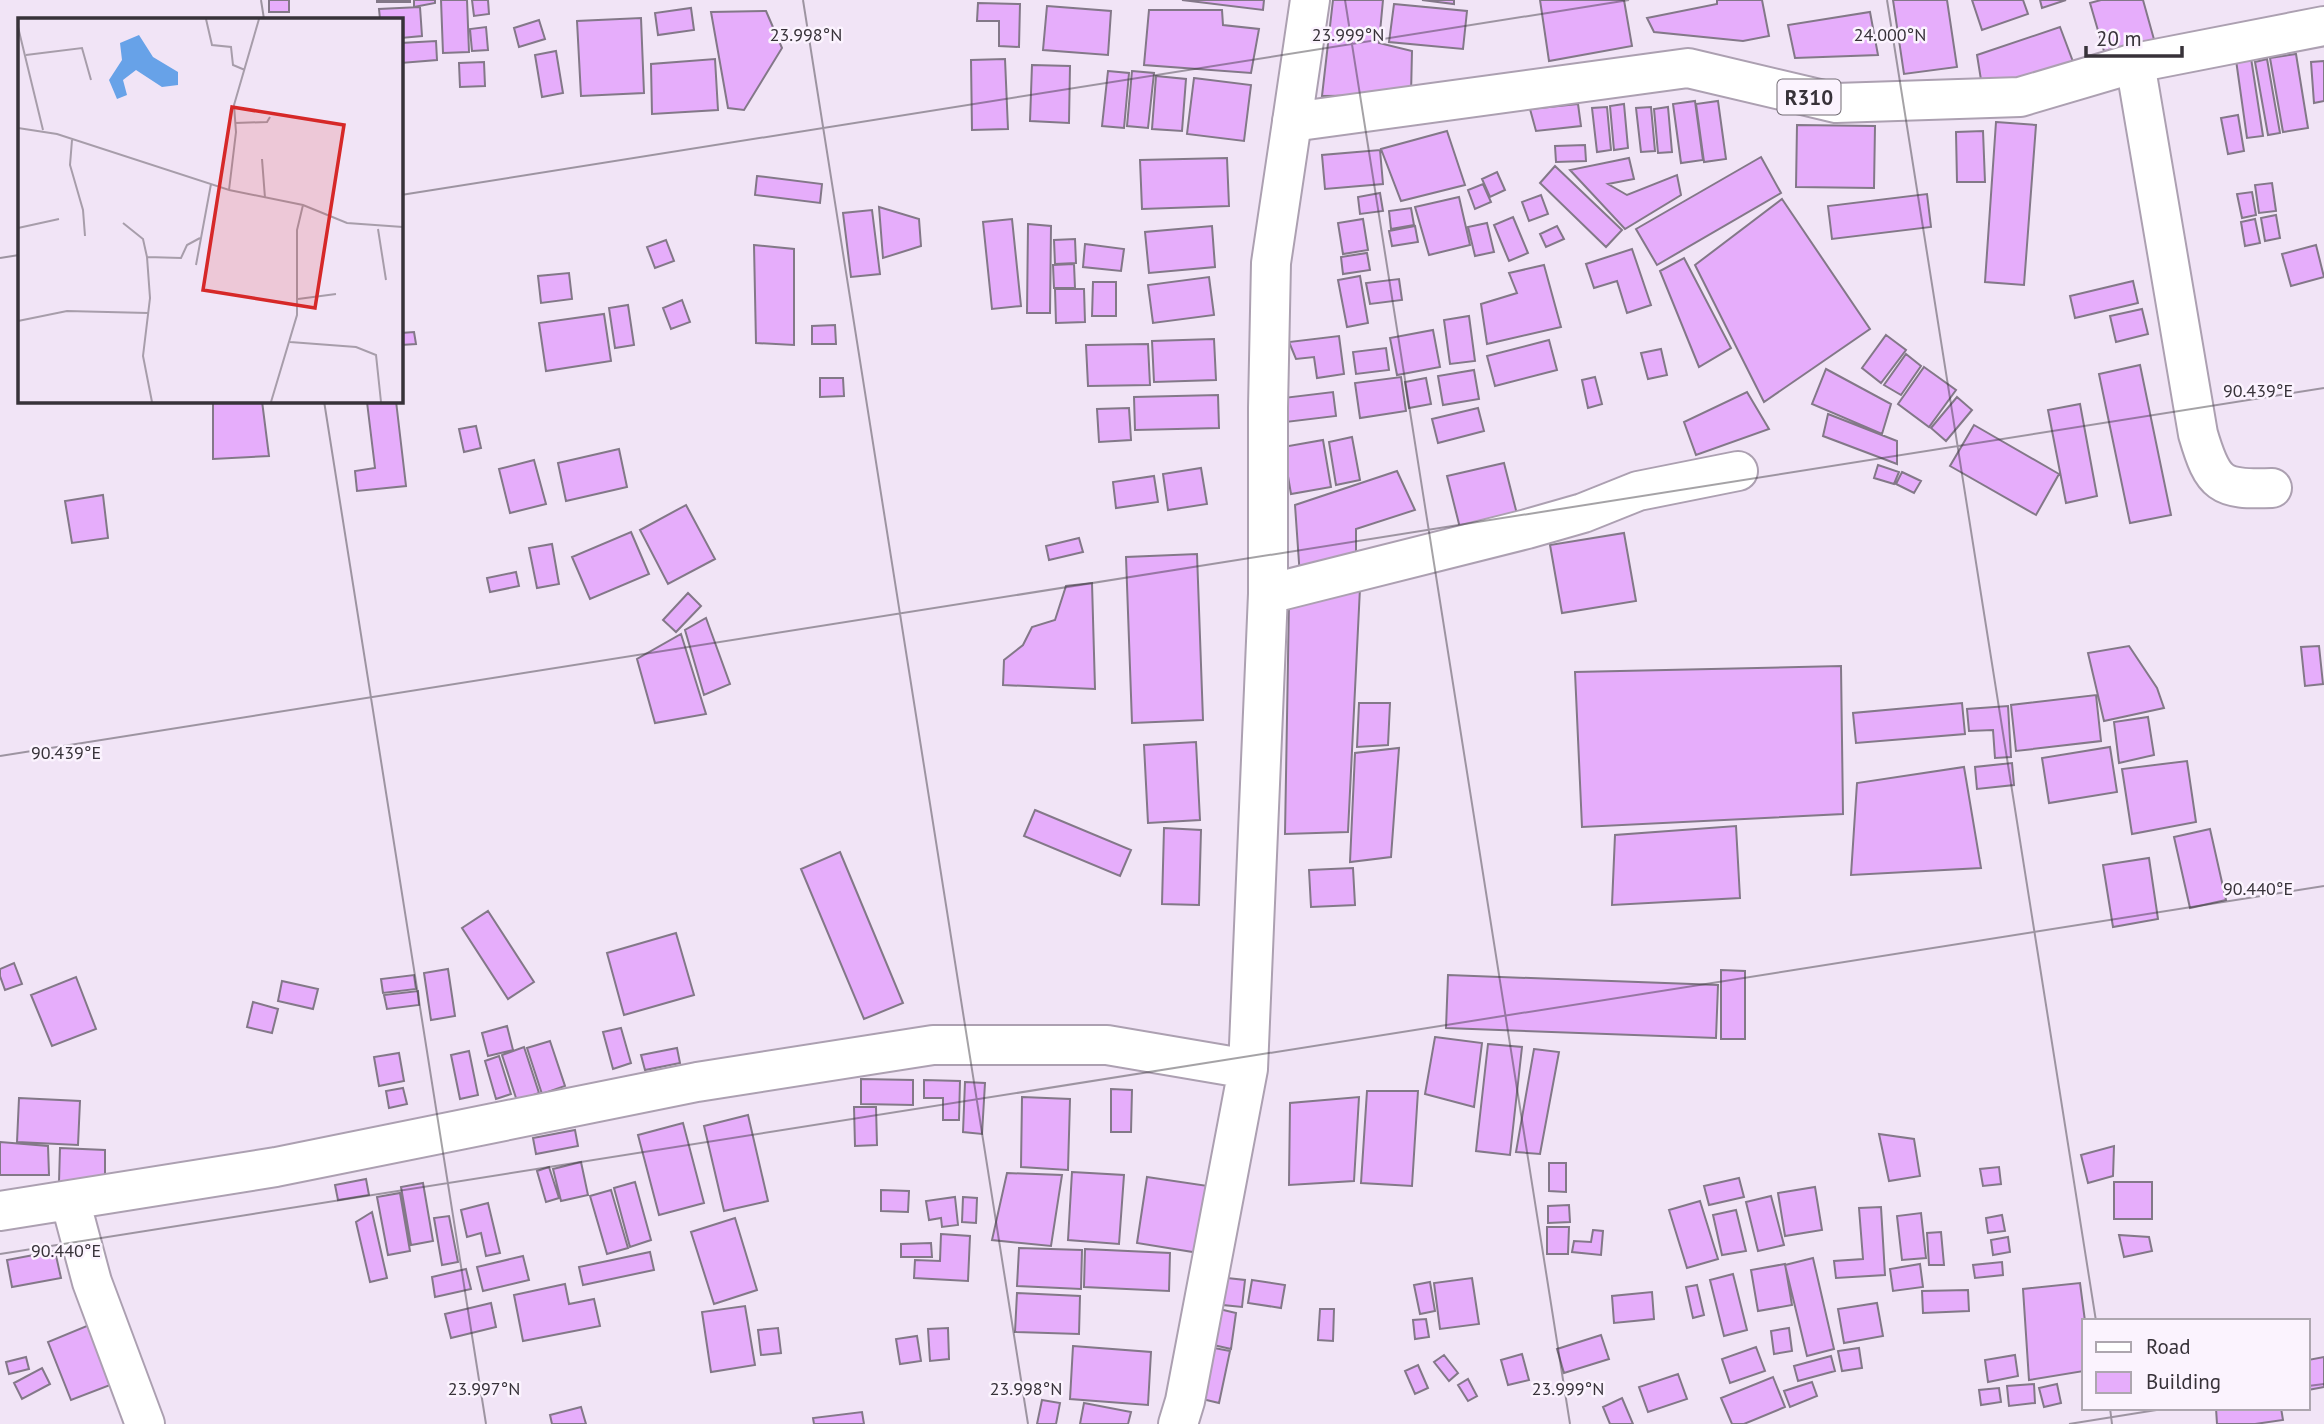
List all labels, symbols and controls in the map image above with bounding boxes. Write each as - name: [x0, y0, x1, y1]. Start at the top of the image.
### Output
- scale bar: [2086, 14, 2182, 58]
- inset map: [18, 18, 402, 402]
- text: 23.998°N: [770, 23, 842, 46]
- text: 23.999°N: [1312, 23, 1384, 46]
- text: 24.000°N: [1854, 23, 1926, 46]
- text: 20 m: [2096, 25, 2142, 52]
- road number: R310: [1778, 80, 1840, 114]
- text: 90.439°E: [2223, 379, 2293, 402]
- text: 90.439°E: [31, 741, 101, 764]
- text: 90.440°E: [2223, 877, 2293, 900]
- text: 90.440°E: [31, 1239, 101, 1262]
- legend: [2082, 1319, 2310, 1410]
- text: Road: [2146, 1333, 2190, 1360]
- text: Building: [2146, 1368, 2221, 1395]
- text: 23.997°N: [448, 1377, 520, 1400]
- text: 23.998°N: [990, 1377, 1062, 1400]
- text: 23.999°N: [1532, 1377, 1604, 1400]

